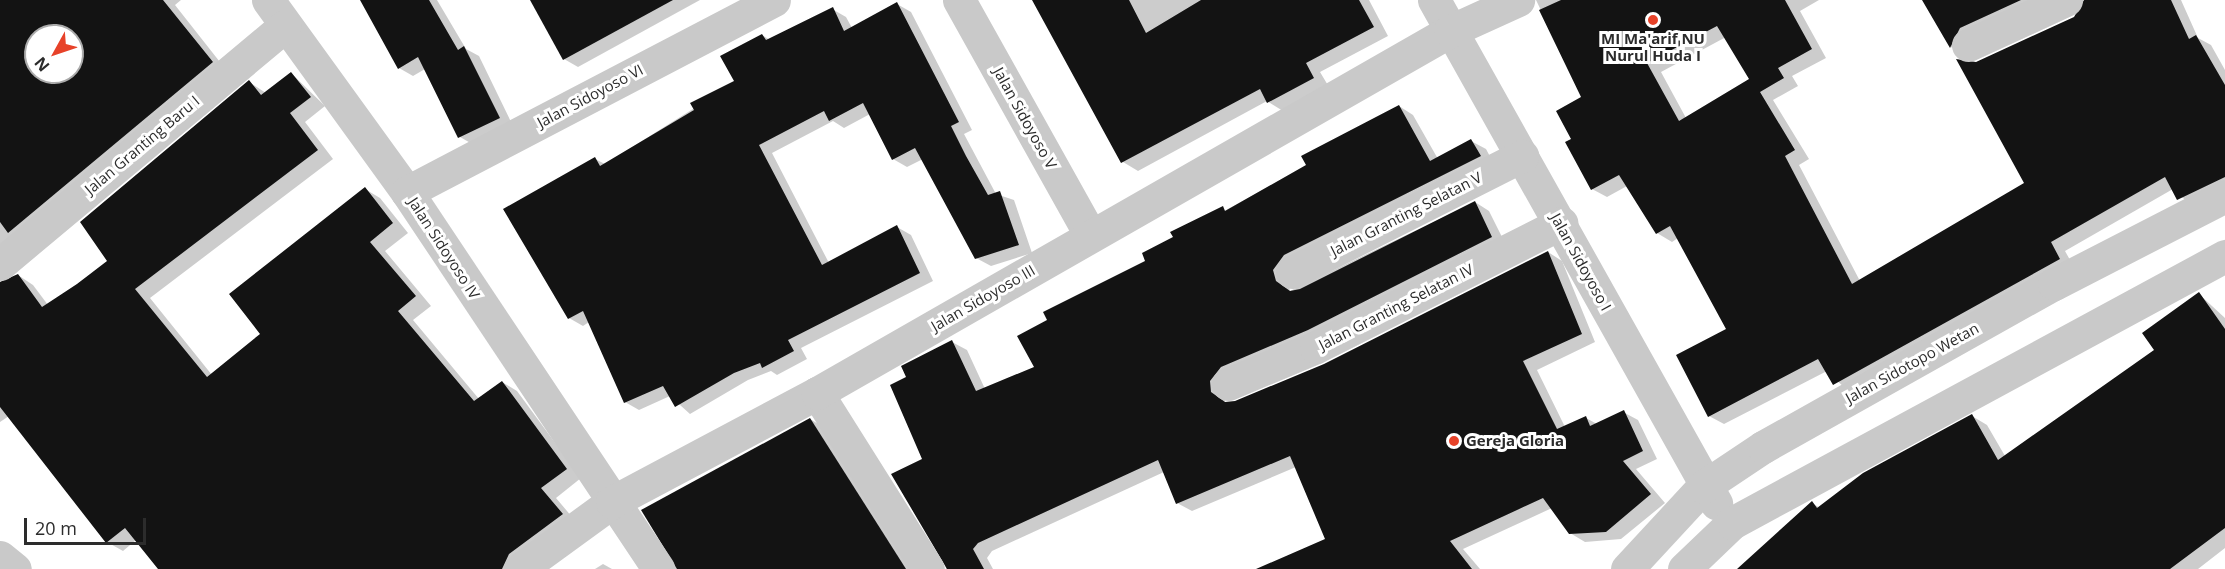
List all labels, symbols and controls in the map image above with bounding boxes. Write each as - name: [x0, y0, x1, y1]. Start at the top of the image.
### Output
- marker: MI Ma'arif NU Nurul Huda I: [1646, 13, 1660, 27]
- north arrow: [24, 24, 84, 84]
- place label: MI Ma'arif NU Nurul Huda I: [1601, 29, 1705, 64]
- text: N: [29, 52, 54, 76]
- street label: Jalan Sidoyoso VI: [534, 60, 646, 132]
- street label: Jalan Sidoyoso V: [990, 64, 1060, 172]
- street label: Jalan Granting Baru I: [81, 92, 203, 198]
- street label: Jalan Granting Selatan V: [1328, 168, 1484, 260]
- street label: Jalan Sidoyoso IV: [404, 194, 484, 302]
- street label: Jalan Sidoyoso I: [1547, 210, 1615, 314]
- street label: Jalan Granting Selatan IV: [1316, 260, 1476, 354]
- street label: Jalan Sidoyoso III: [928, 261, 1038, 335]
- street label: Jalan Sidotopo Wetan: [1842, 319, 1982, 407]
- place label: Gereja Gloria: [1466, 432, 1564, 450]
- marker: Gereja Gloria: [1447, 434, 1461, 448]
- scale bar: [27, 506, 148, 544]
- text: 20 m: [35, 516, 77, 540]

